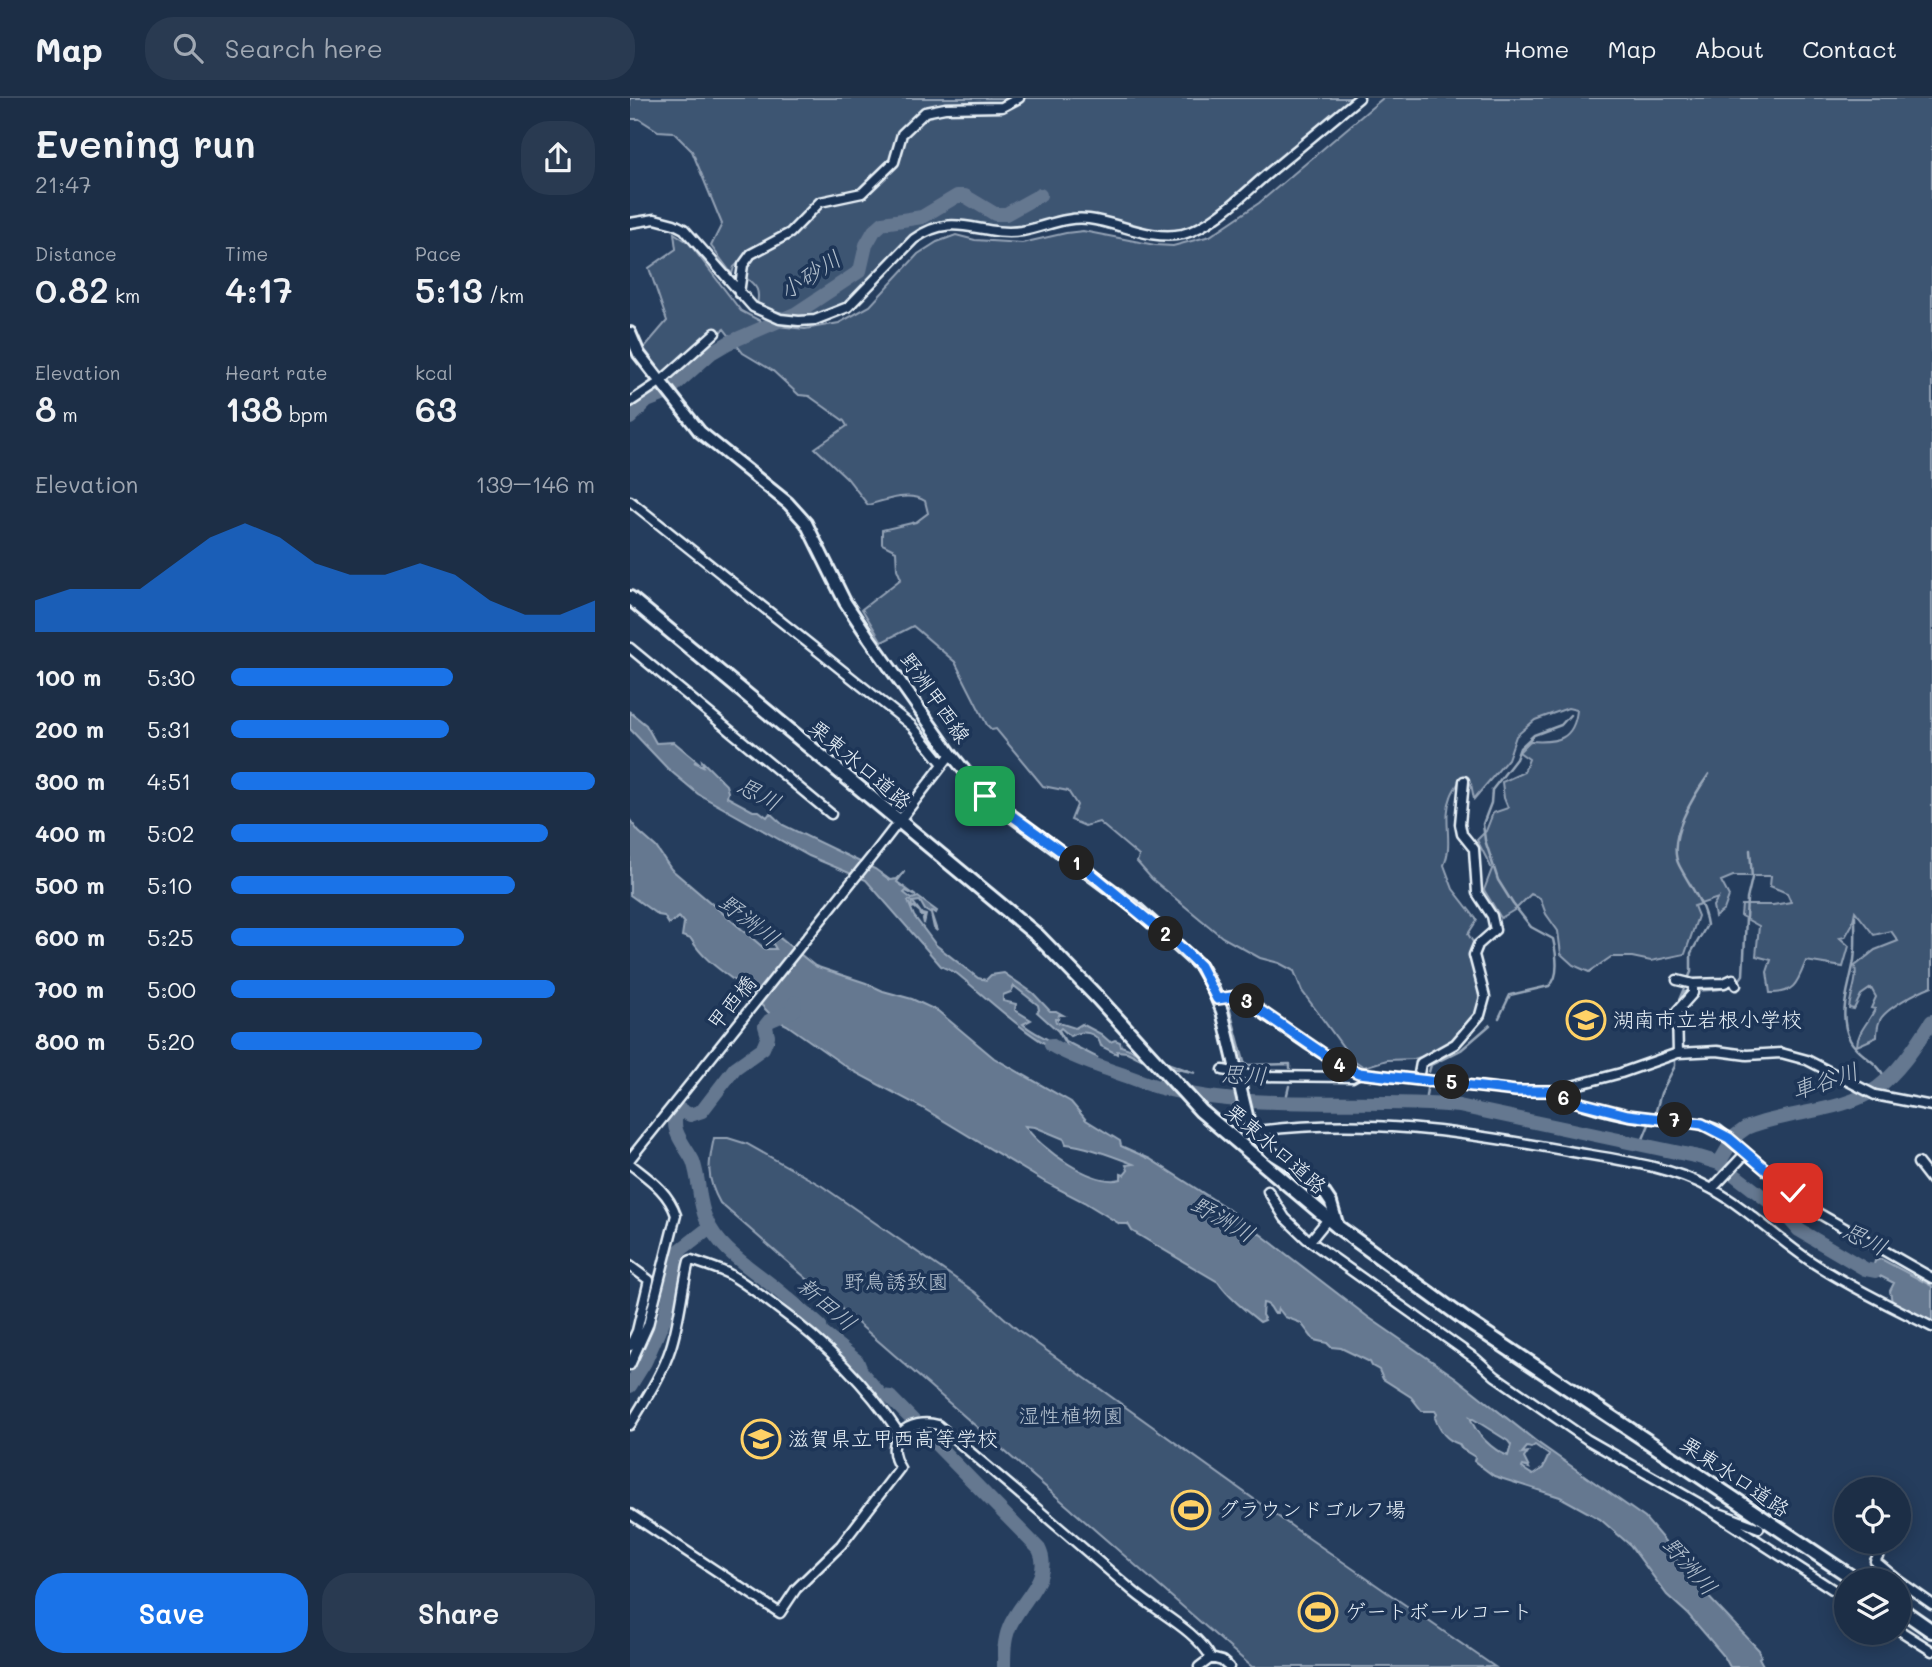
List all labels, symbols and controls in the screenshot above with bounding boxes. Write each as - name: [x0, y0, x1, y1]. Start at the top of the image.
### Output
- search box: [145, 17, 635, 80]
- text: Map: [35, 27, 103, 70]
- icon: search: [169, 29, 207, 67]
- text: Search here: [225, 31, 383, 65]
- text: Home: [1504, 33, 1569, 64]
- text: Map: [1607, 33, 1656, 64]
- text: About: [1694, 33, 1764, 64]
- text: Contact: [1802, 33, 1897, 64]
- text: Evening run: [35, 118, 256, 168]
- button: share: [521, 121, 595, 195]
- text: 21:47: [35, 169, 92, 199]
- text: Distance: [35, 241, 117, 266]
- text: Time: [225, 241, 268, 266]
- text: Pace: [415, 241, 461, 266]
- water label: 小砂川: [772, 243, 847, 306]
- text: 0.82: [35, 266, 109, 312]
- text: 4:17: [225, 266, 293, 312]
- text: 5:13: [415, 266, 483, 312]
- text: km: [109, 283, 140, 308]
- text: /km: [483, 283, 524, 308]
- text: Elevation: [35, 360, 120, 385]
- text: Heart rate: [225, 360, 328, 385]
- text: kcal: [415, 360, 453, 385]
- text: 8: [35, 385, 57, 431]
- text: 138: [225, 385, 283, 431]
- text: 63: [415, 385, 457, 431]
- text: m: [57, 402, 78, 427]
- text: bpm: [283, 402, 328, 427]
- text: Elevation: [35, 469, 138, 499]
- text: 139–146 m: [475, 469, 595, 499]
- street label: 野洲甲西線: [895, 646, 977, 748]
- text: 100 m: [35, 662, 101, 692]
- text: 5:30: [147, 662, 195, 692]
- street label: 栗東水口道路: [804, 713, 918, 815]
- text: 200 m: [35, 714, 104, 744]
- text: 5:31: [147, 714, 191, 744]
- text: 300 m: [35, 766, 105, 796]
- text: 4:51: [147, 766, 191, 796]
- pin: [955, 766, 1015, 826]
- water label: 思川: [732, 769, 787, 817]
- icon: arrive: [966, 777, 1004, 815]
- text: 400 m: [35, 818, 106, 848]
- text: 5:02: [147, 818, 195, 848]
- pin: 1: [1060, 846, 1094, 880]
- text: 1: [1072, 850, 1081, 875]
- text: 500 m: [35, 870, 105, 900]
- text: 5:10: [147, 870, 192, 900]
- water label: 野洲川: [713, 886, 786, 952]
- pin: 2: [1148, 916, 1184, 952]
- text: 2: [1160, 921, 1171, 946]
- text: 600 m: [35, 922, 105, 952]
- text: 5:25: [147, 922, 194, 952]
- street label: 甲西橋: [701, 969, 761, 1035]
- text: 700 m: [35, 974, 104, 1004]
- text: 5:00: [147, 974, 196, 1004]
- pin: 3: [1230, 984, 1264, 1018]
- text: 3: [1241, 988, 1252, 1013]
- school or university icon: 湖南市立岩根小学校: [1565, 999, 1607, 1041]
- place label: 湖南市立岩根小学校: [1613, 1005, 1802, 1032]
- text: 800 m: [35, 1026, 105, 1056]
- text: 5:20: [147, 1026, 195, 1056]
- pin: 4: [1322, 1048, 1358, 1082]
- text: 4: [1333, 1052, 1346, 1077]
- water label: 車谷川: [1787, 1055, 1862, 1105]
- water label: 思川: [1220, 1058, 1268, 1090]
- pin: 5: [1434, 1065, 1470, 1100]
- text: 5: [1446, 1069, 1457, 1094]
- pin: 6: [1546, 1080, 1581, 1116]
- text: 6: [1558, 1085, 1569, 1110]
- street label: 栗東水口道路: [1221, 1096, 1333, 1199]
- pin: 7: [1658, 1102, 1692, 1138]
- text: 7: [1669, 1107, 1680, 1132]
- pin: [1763, 1163, 1823, 1223]
- icon: check: [1774, 1174, 1812, 1212]
- water label: 野洲川: [1186, 1188, 1261, 1248]
- water label: 思川: [1838, 1215, 1893, 1262]
- park label: 野鳥誘致園: [844, 1267, 949, 1294]
- water label: 新田川: [792, 1269, 864, 1337]
- park label: 湿性植物園: [1019, 1401, 1124, 1428]
- school or university icon: 滋賀県立甲西高等学校: [740, 1418, 782, 1460]
- place label: 滋賀県立甲西高等学校: [788, 1424, 998, 1451]
- street label: 栗東水口道路: [1676, 1429, 1796, 1522]
- map controls: [1834, 1477, 1911, 1645]
- button: locate: [1834, 1477, 1911, 1554]
- sports icon: グラウンドゴルフ場: [1170, 1489, 1212, 1531]
- place label: グラウンドゴルフ場: [1218, 1495, 1406, 1522]
- water label: 野洲川: [1657, 1529, 1725, 1601]
- button: layers: [1834, 1568, 1911, 1645]
- button: Save: [35, 1573, 308, 1653]
- button: Share: [322, 1573, 595, 1653]
- sports icon: ゲートボールコート: [1297, 1591, 1339, 1633]
- place label: ゲートボールコート: [1345, 1597, 1533, 1624]

